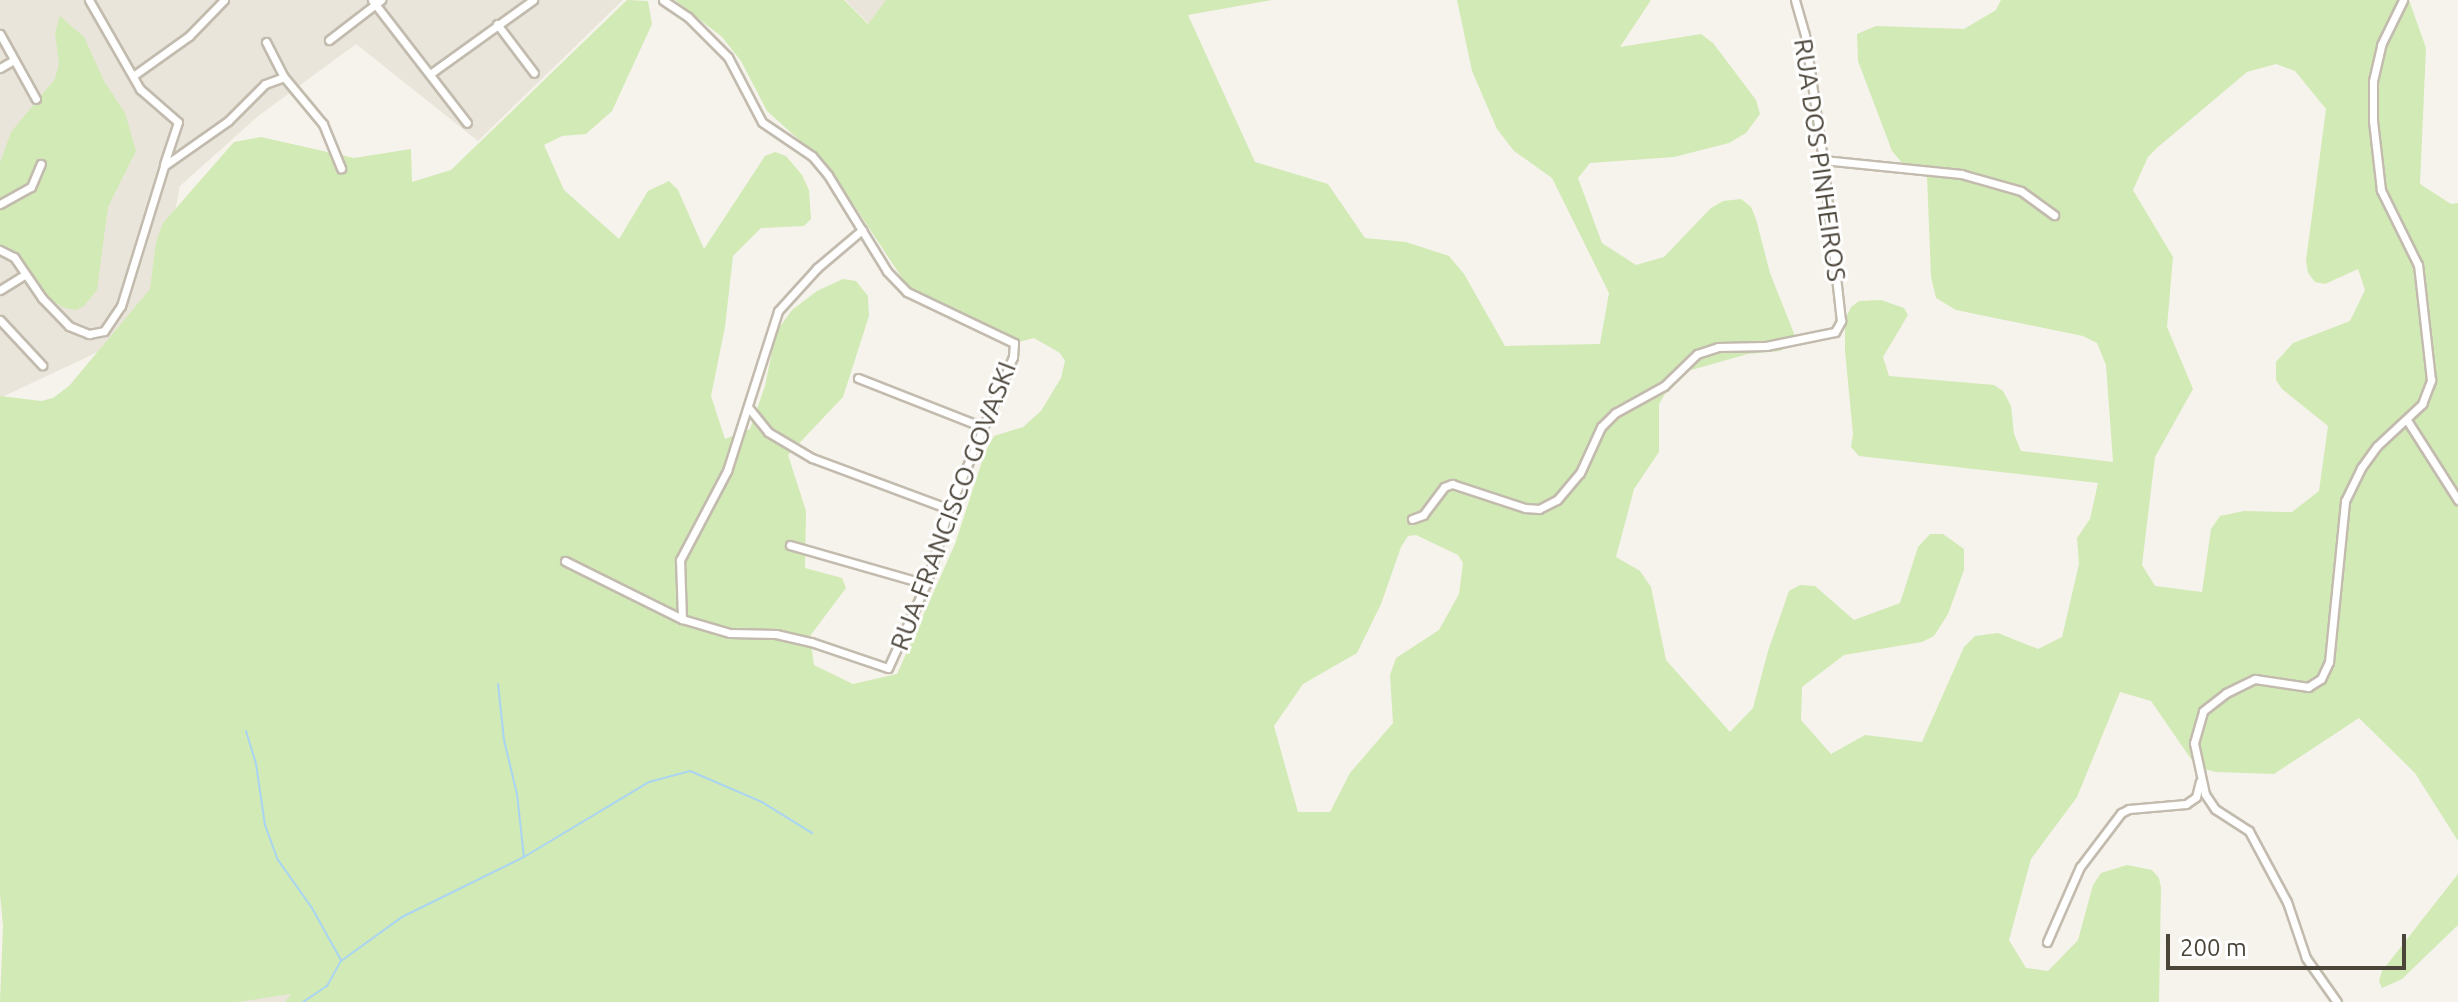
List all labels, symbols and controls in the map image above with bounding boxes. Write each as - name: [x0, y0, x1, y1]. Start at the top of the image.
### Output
- street label: RUA DOS PINHEIROS: [1788, 37, 1852, 283]
- street label: RUA FRANCISCO GOVASKI: [884, 357, 1022, 655]
- scale bar: [2170, 918, 2410, 968]
- text: 200 m: [2180, 934, 2247, 961]

